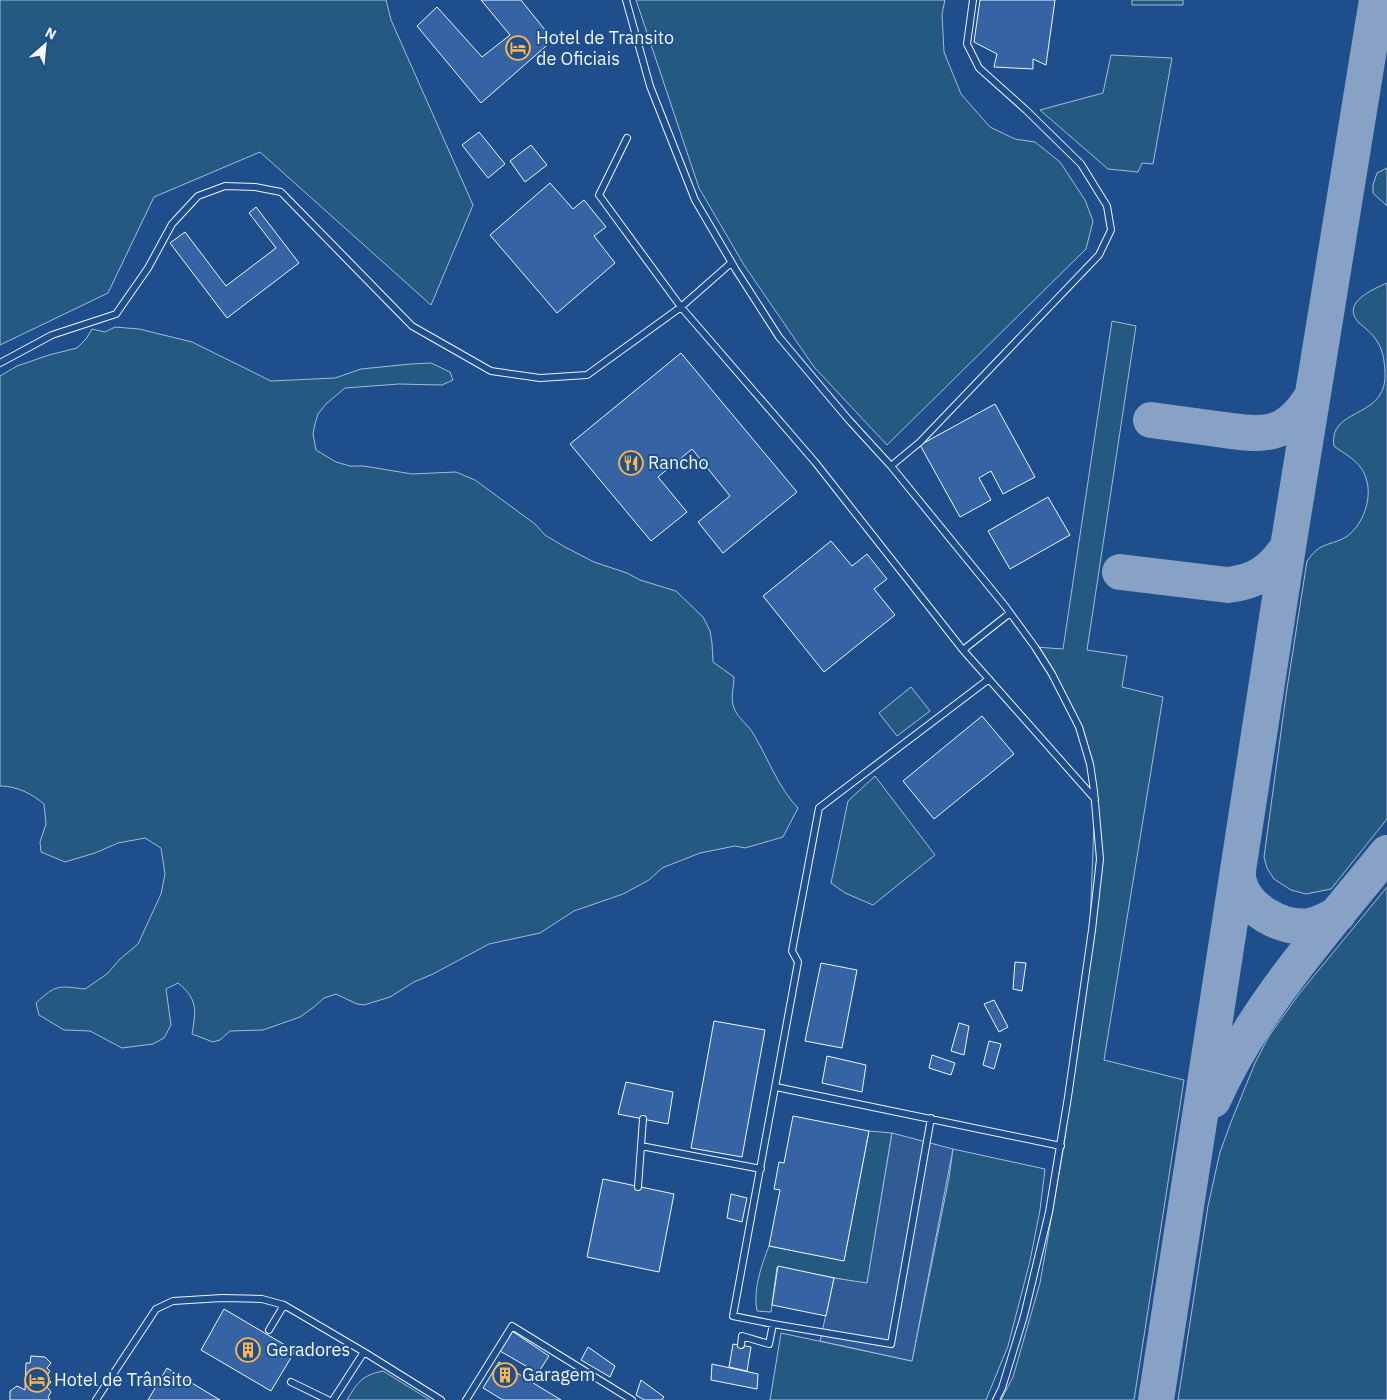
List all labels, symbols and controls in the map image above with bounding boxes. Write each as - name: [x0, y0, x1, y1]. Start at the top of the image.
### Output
- north arrow: [20, 20, 70, 70]
- text: N: [42, 23, 60, 44]
- place label: Hotel de Transito de Oficiais: [536, 26, 674, 70]
- hotel icon: Hotel de Transito de Oficiais: [505, 35, 531, 61]
- restaurant icon: Rancho: [618, 450, 644, 476]
- place label: Rancho: [648, 451, 709, 474]
- building icon: Geradores: [235, 1337, 261, 1363]
- place label: Geradores: [266, 1338, 350, 1361]
- building icon: Garagem: [492, 1362, 518, 1388]
- place label: Garagem: [522, 1363, 595, 1386]
- hotel icon: Hotel de Trânsito: [24, 1367, 50, 1393]
- place label: Hotel de Trânsito: [54, 1368, 192, 1391]

